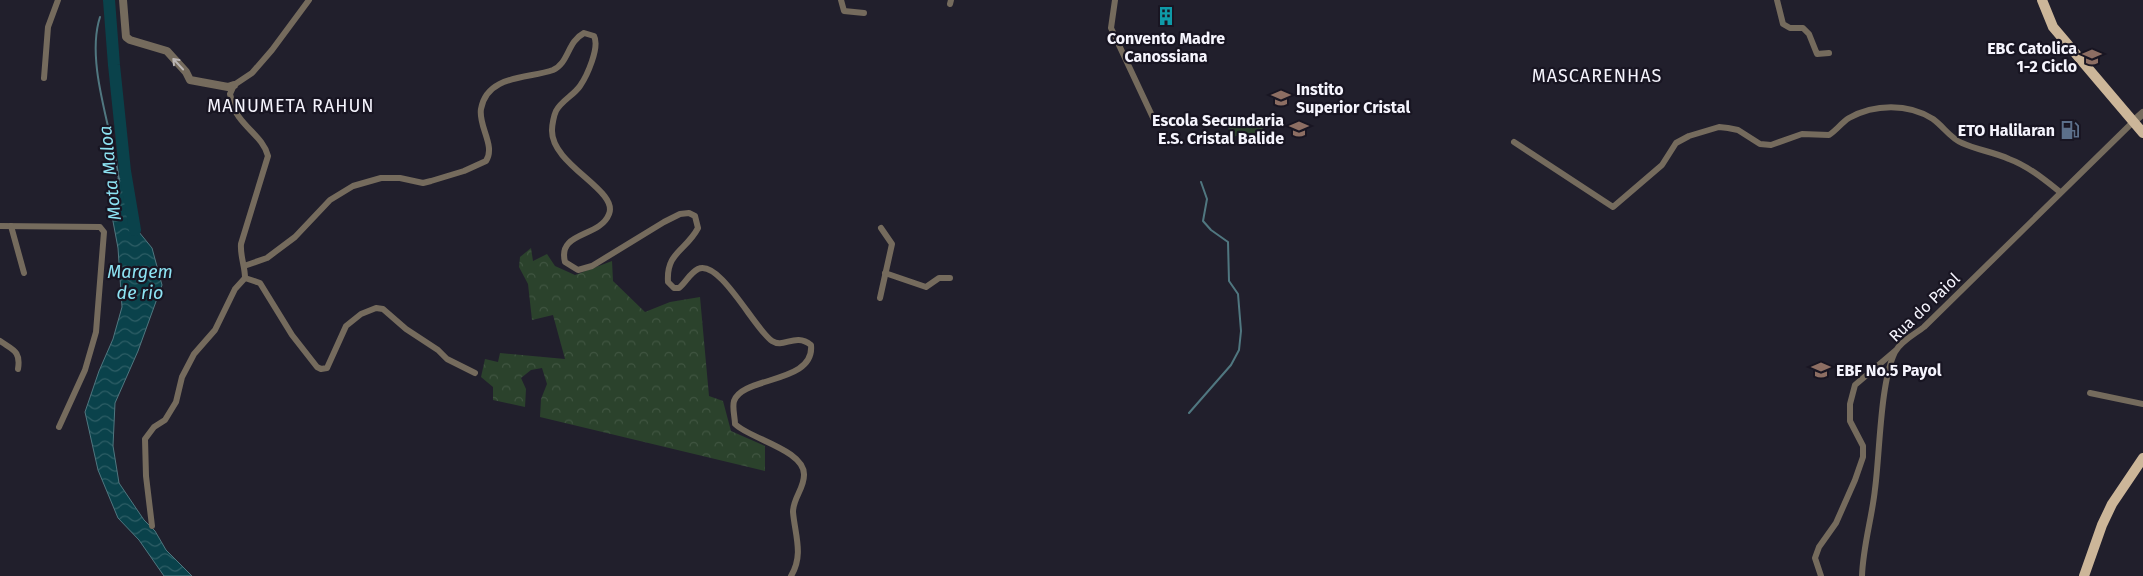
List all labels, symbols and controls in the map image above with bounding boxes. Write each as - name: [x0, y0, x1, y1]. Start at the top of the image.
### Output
- building icon: Convento Madre Canossiana: [1155, 5, 1177, 27]
- place label: Convento Madre Canossiana: [1107, 29, 1225, 66]
- place label: EBC Catolica 1-2 Ciclo: [1987, 39, 2077, 76]
- school or university icon: EBC Catolica 1-2 Ciclo: [2081, 46, 2103, 68]
- one-way arrow: [172, 57, 184, 70]
- district label: MASCARENHAS: [1532, 65, 1662, 87]
- place label: Instito Superior Cristal: [1296, 80, 1410, 117]
- school or university icon: Instito Superior Cristal: [1270, 87, 1292, 109]
- district label: MANUMETA RAHUN: [207, 95, 375, 117]
- place label: Escola Secundaria E.S. Cristal Balide: [1152, 111, 1284, 148]
- school or university icon: Escola Secundaria E.S. Cristal Balide: [1288, 118, 1310, 140]
- fuel station icon: ETO Halilaran: [2059, 119, 2081, 141]
- place label: ETO Halilaran: [1958, 121, 2055, 140]
- water label: Mota Maloa: [94, 125, 126, 221]
- water label: Margem de rio: [107, 261, 173, 304]
- street label: Rua do Paiol: [1885, 269, 1964, 346]
- school or university icon: EBF No.5 Payol: [1810, 359, 1832, 381]
- place label: EBF No.5 Payol: [1836, 361, 1942, 380]

